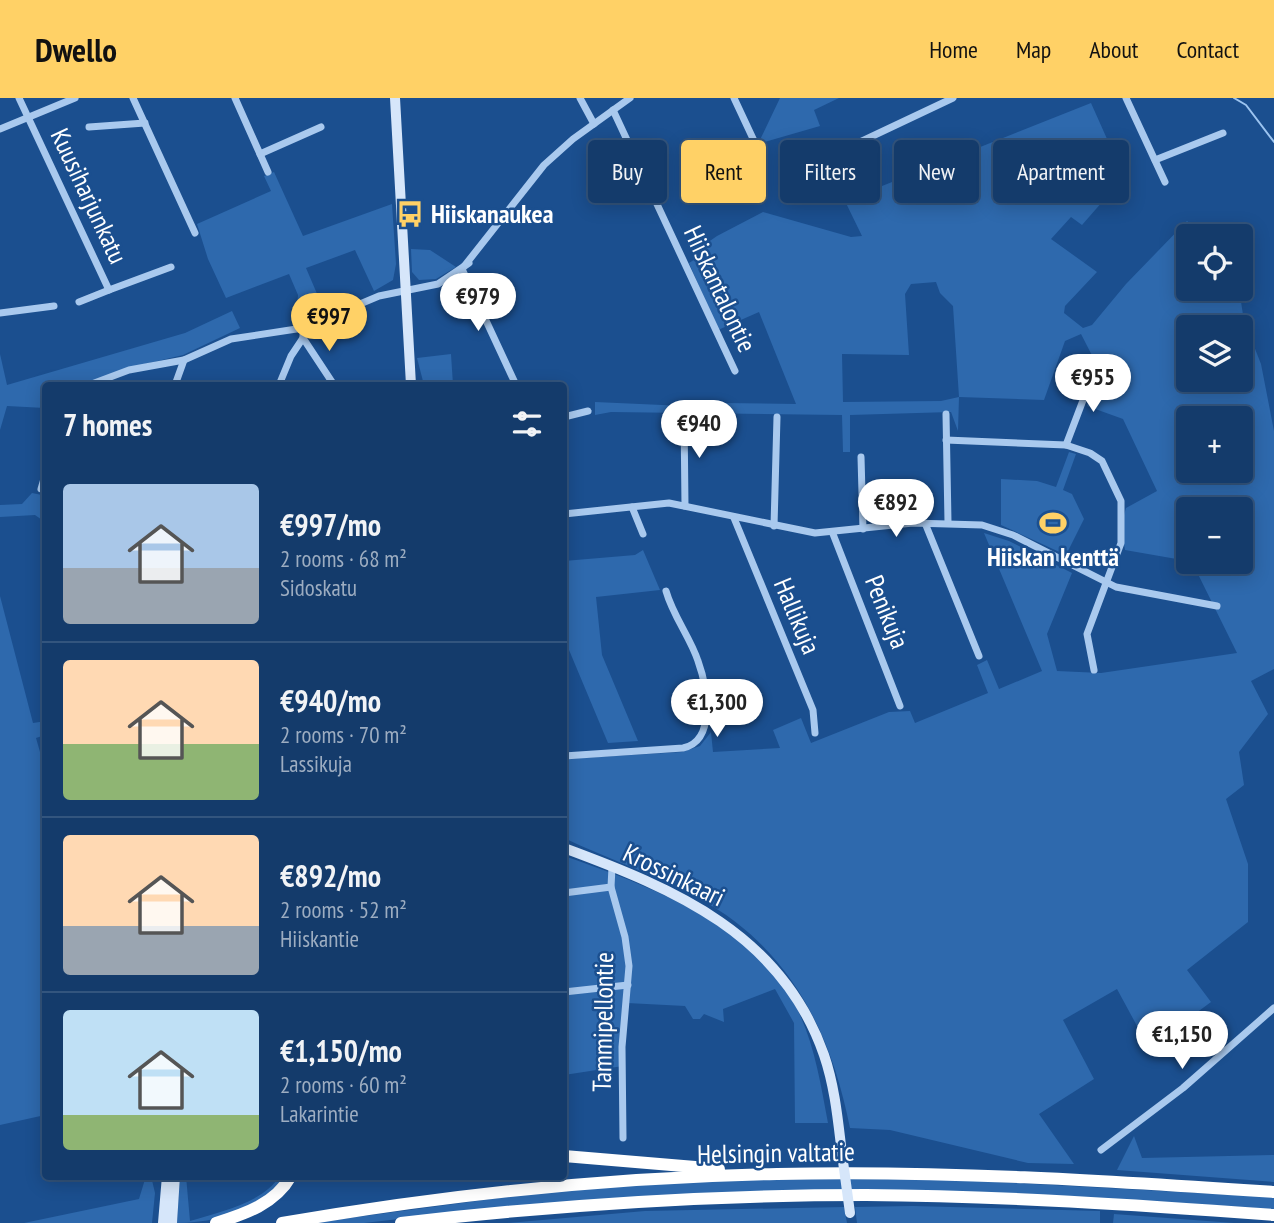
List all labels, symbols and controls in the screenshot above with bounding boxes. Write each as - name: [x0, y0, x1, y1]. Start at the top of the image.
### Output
- text: Dwello: [35, 28, 117, 71]
- text: Home: [929, 34, 978, 65]
- text: Map: [1016, 34, 1051, 65]
- text: About: [1089, 34, 1138, 65]
- text: Contact: [1176, 34, 1239, 65]
- street label: Kuusiharjunkatu: [44, 123, 135, 269]
- chip: Buy: [588, 140, 667, 203]
- chip: Rent: [681, 140, 766, 203]
- chip: Filters: [780, 140, 880, 203]
- chip: New: [894, 140, 979, 203]
- chip: Apartment: [993, 140, 1129, 203]
- place label: Hiiskanaukea: [431, 197, 553, 230]
- bus stop icon: Hiiskanaukea: [395, 199, 425, 229]
- street label: Hiiskantalontie: [677, 220, 764, 357]
- map controls: [1176, 224, 1253, 574]
- button: locate: [1176, 224, 1253, 301]
- pin: €979: [437, 274, 519, 333]
- text: €979: [456, 281, 500, 310]
- pin: €997: [288, 294, 370, 353]
- text: €997: [307, 301, 351, 330]
- button: layers: [1176, 315, 1253, 392]
- pin: €955: [1052, 354, 1134, 414]
- text: €955: [1071, 362, 1115, 391]
- pin: €940: [658, 400, 740, 460]
- text: 7 homes: [63, 405, 152, 444]
- icon: filters: [508, 405, 546, 443]
- button: +: [1176, 406, 1253, 483]
- text: €940: [677, 408, 721, 437]
- pin: €892: [855, 480, 937, 539]
- text: €892: [874, 487, 918, 516]
- button: −: [1176, 497, 1253, 574]
- text: €997/mo: [280, 505, 381, 544]
- sports icon: Hiiskan kenttä: [1038, 508, 1068, 538]
- icon: home: [119, 512, 203, 596]
- place label: Hiiskan kenttä: [987, 540, 1119, 573]
- text: 2 rooms · 68 m²: [280, 544, 407, 573]
- street label: Penikuja: [858, 570, 917, 653]
- text: Sidoskatu: [280, 573, 357, 602]
- street label: Hallikuja: [767, 573, 828, 659]
- pin: €1,300: [660, 680, 774, 739]
- text: €940/mo: [280, 681, 381, 720]
- text: €1,300: [687, 687, 747, 716]
- icon: home: [119, 688, 203, 772]
- text: 2 rooms · 70 m²: [280, 720, 407, 749]
- text: Lassikuja: [280, 749, 352, 778]
- street label: Krossinkaari: [618, 836, 730, 913]
- text: €892/mo: [280, 856, 381, 895]
- icon: home: [119, 863, 203, 947]
- text: 2 rooms · 52 m²: [280, 895, 407, 924]
- text: Hiiskantie: [280, 924, 359, 953]
- street label: Tammipellontie: [585, 952, 620, 1092]
- pin: €1,150: [1125, 1012, 1239, 1071]
- text: €1,150: [1152, 1019, 1212, 1048]
- text: €1,150/mo: [280, 1031, 402, 1070]
- icon: home: [119, 1038, 203, 1122]
- text: 2 rooms · 60 m²: [280, 1070, 407, 1099]
- text: Lakarintie: [280, 1099, 359, 1128]
- street label: Helsingin valtatie: [697, 1135, 855, 1170]

